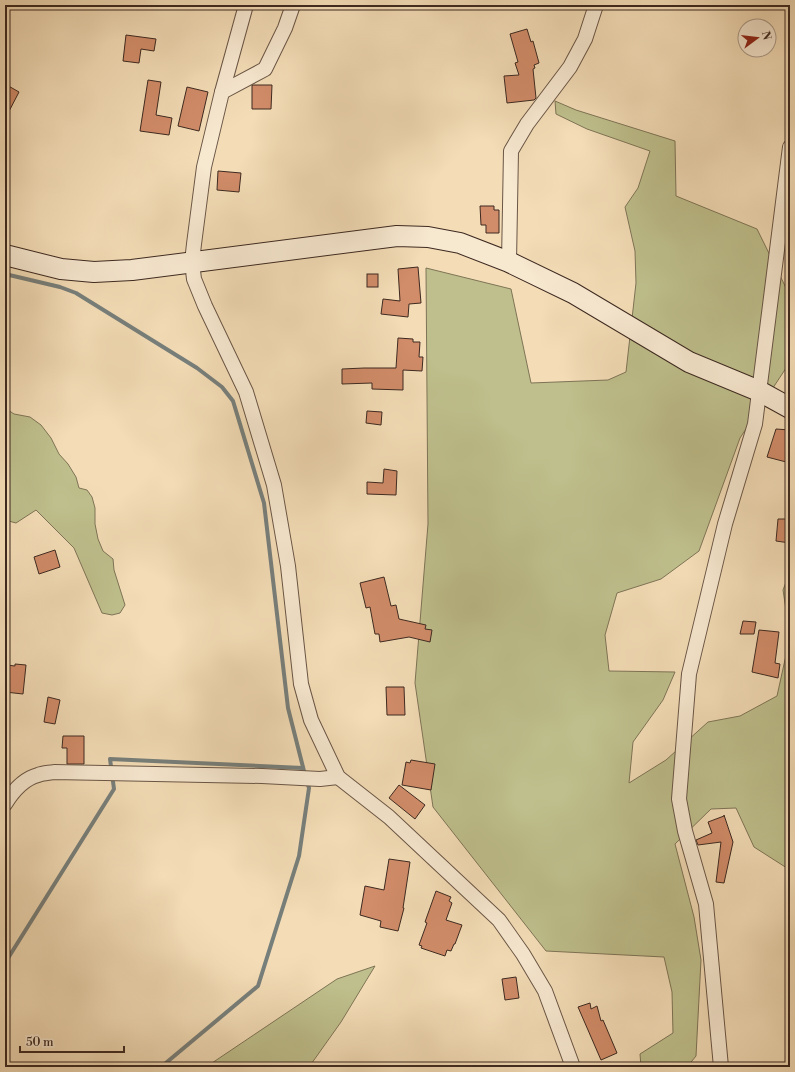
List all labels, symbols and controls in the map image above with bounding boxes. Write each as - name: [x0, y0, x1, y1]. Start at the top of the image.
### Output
- north arrow: [737, 18, 777, 58]
- text: N: [758, 30, 774, 42]
- scale bar: [20, 1028, 124, 1054]
- text: 50 m: [26, 1035, 54, 1050]

